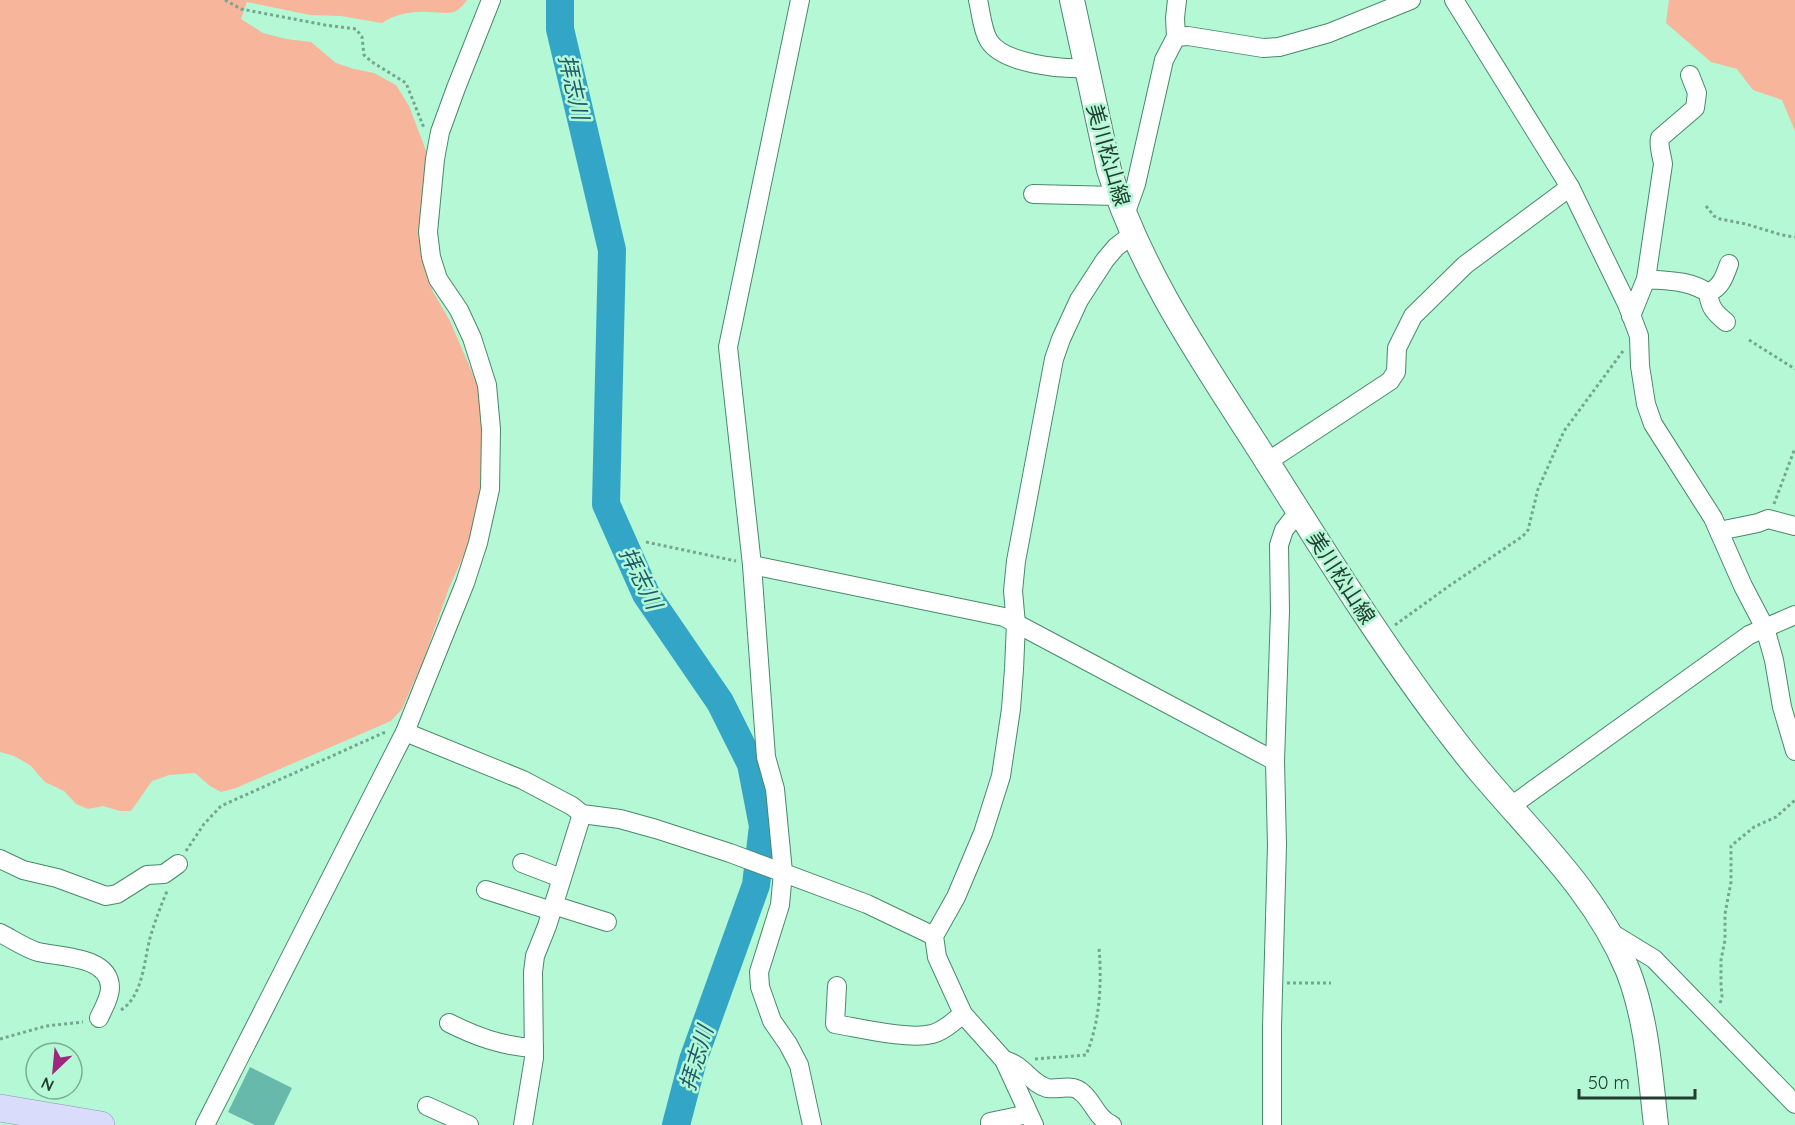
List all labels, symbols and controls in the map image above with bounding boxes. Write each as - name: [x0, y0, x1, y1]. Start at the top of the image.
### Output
- water label: 拝志川: [553, 52, 596, 124]
- street label: 美川松山線: [1082, 101, 1136, 209]
- street label: 美川松山線: [1302, 526, 1381, 629]
- water label: 拝志川: [614, 542, 669, 616]
- water label: 拝志川: [673, 1020, 720, 1094]
- north arrow: [24, 1041, 84, 1101]
- scale bar: [1579, 1062, 1694, 1100]
- text: 50 m: [1588, 1071, 1630, 1094]
- text: N: [38, 1073, 57, 1096]

